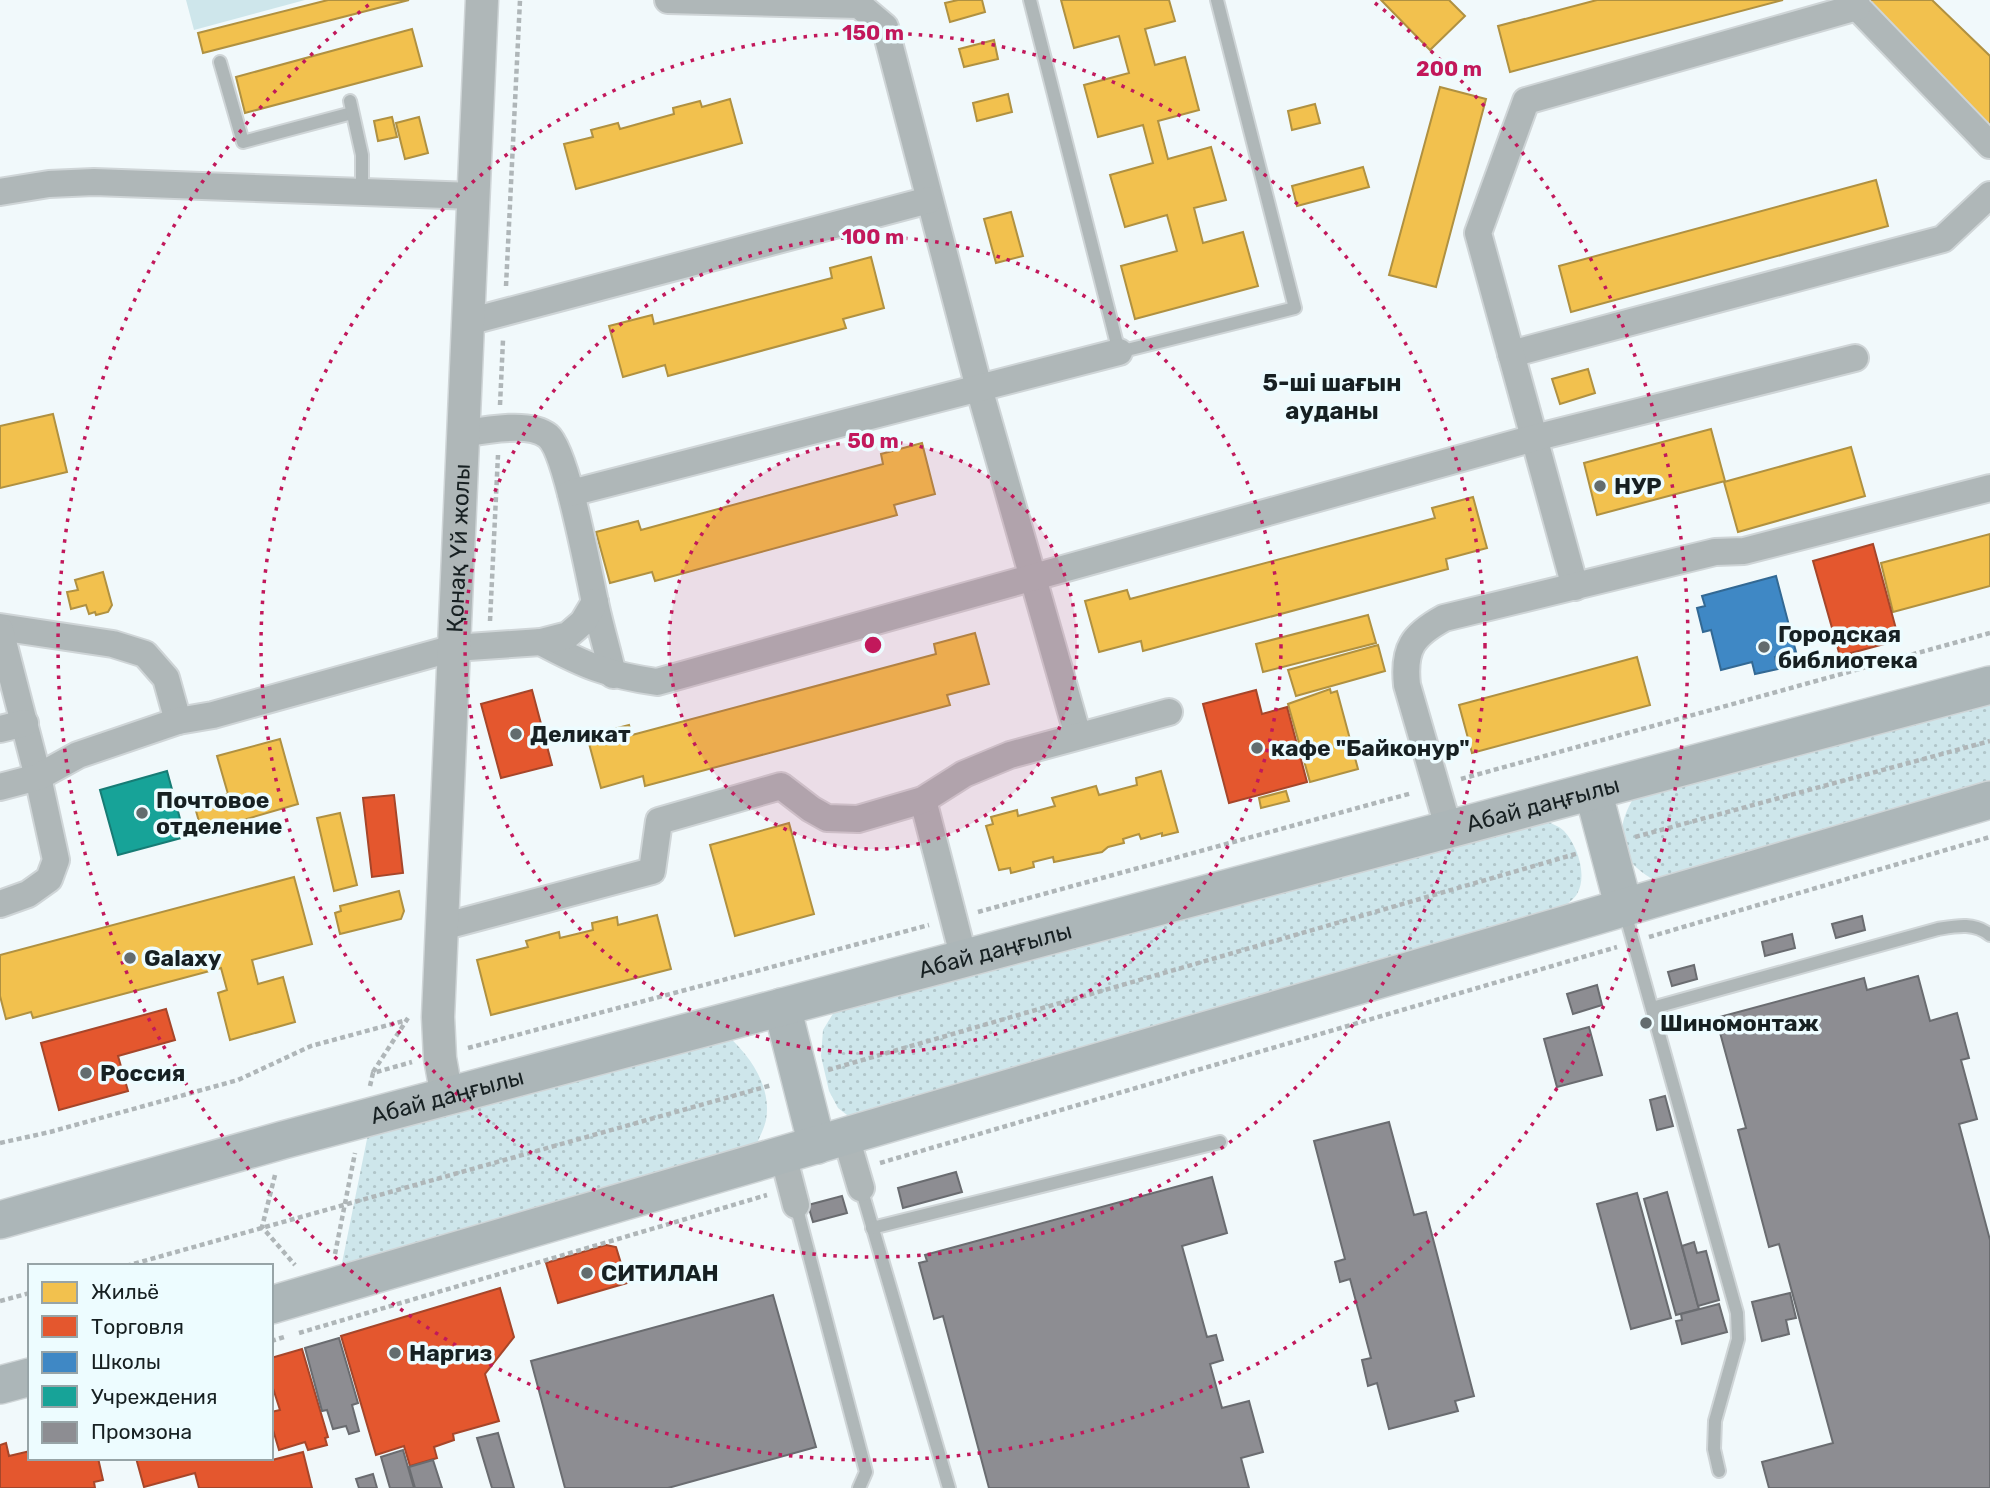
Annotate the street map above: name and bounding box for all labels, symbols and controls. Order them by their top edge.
text: 150 m [842,20,904,45]
text: 200 m [1416,56,1482,81]
text: 100 m [842,224,904,249]
district label: 5-ші шағын ауданы [1262,369,1402,425]
text: 50 m [847,428,899,453]
street label: Қонақ Үй жолы [441,463,476,633]
place label: НУР [1614,472,1662,500]
marker: НУР [1592,478,1608,494]
place label: Городская библиотека [1778,620,1918,674]
centre of rings [861,633,885,657]
marker: Городская библиотека [1756,639,1772,655]
place label: Деликат [530,720,631,748]
marker: Деликат [508,726,524,742]
place label: кафе "Байконур" [1271,734,1470,762]
marker: кафе "Байконур" [1249,740,1265,756]
street label: Абай даңғылы [1463,770,1623,838]
place label: Почтовое отделение [156,786,282,840]
marker: Почтовое отделение [134,805,150,821]
street label: Абай даңғылы [915,916,1075,984]
place label: Galaxy [144,944,222,972]
marker: Galaxy [122,950,138,966]
place label: Шиномонтаж [1660,1009,1819,1037]
marker: Шиномонтаж [1638,1015,1654,1031]
place label: Россия [100,1059,185,1087]
street label: Абай даңғылы [367,1062,527,1130]
marker: Россия [78,1065,94,1081]
place label: СИТИЛАН [601,1259,719,1287]
legend [28,1264,273,1460]
marker: СИТИЛАН [579,1265,595,1281]
text: Жильё [91,1279,159,1304]
text: Торговля [91,1314,184,1339]
place label: Наргиз [409,1339,492,1367]
marker: Наргиз [387,1345,403,1361]
text: Школы [91,1349,161,1374]
text: Учреждения [91,1384,217,1409]
text: Промзона [91,1419,192,1444]

